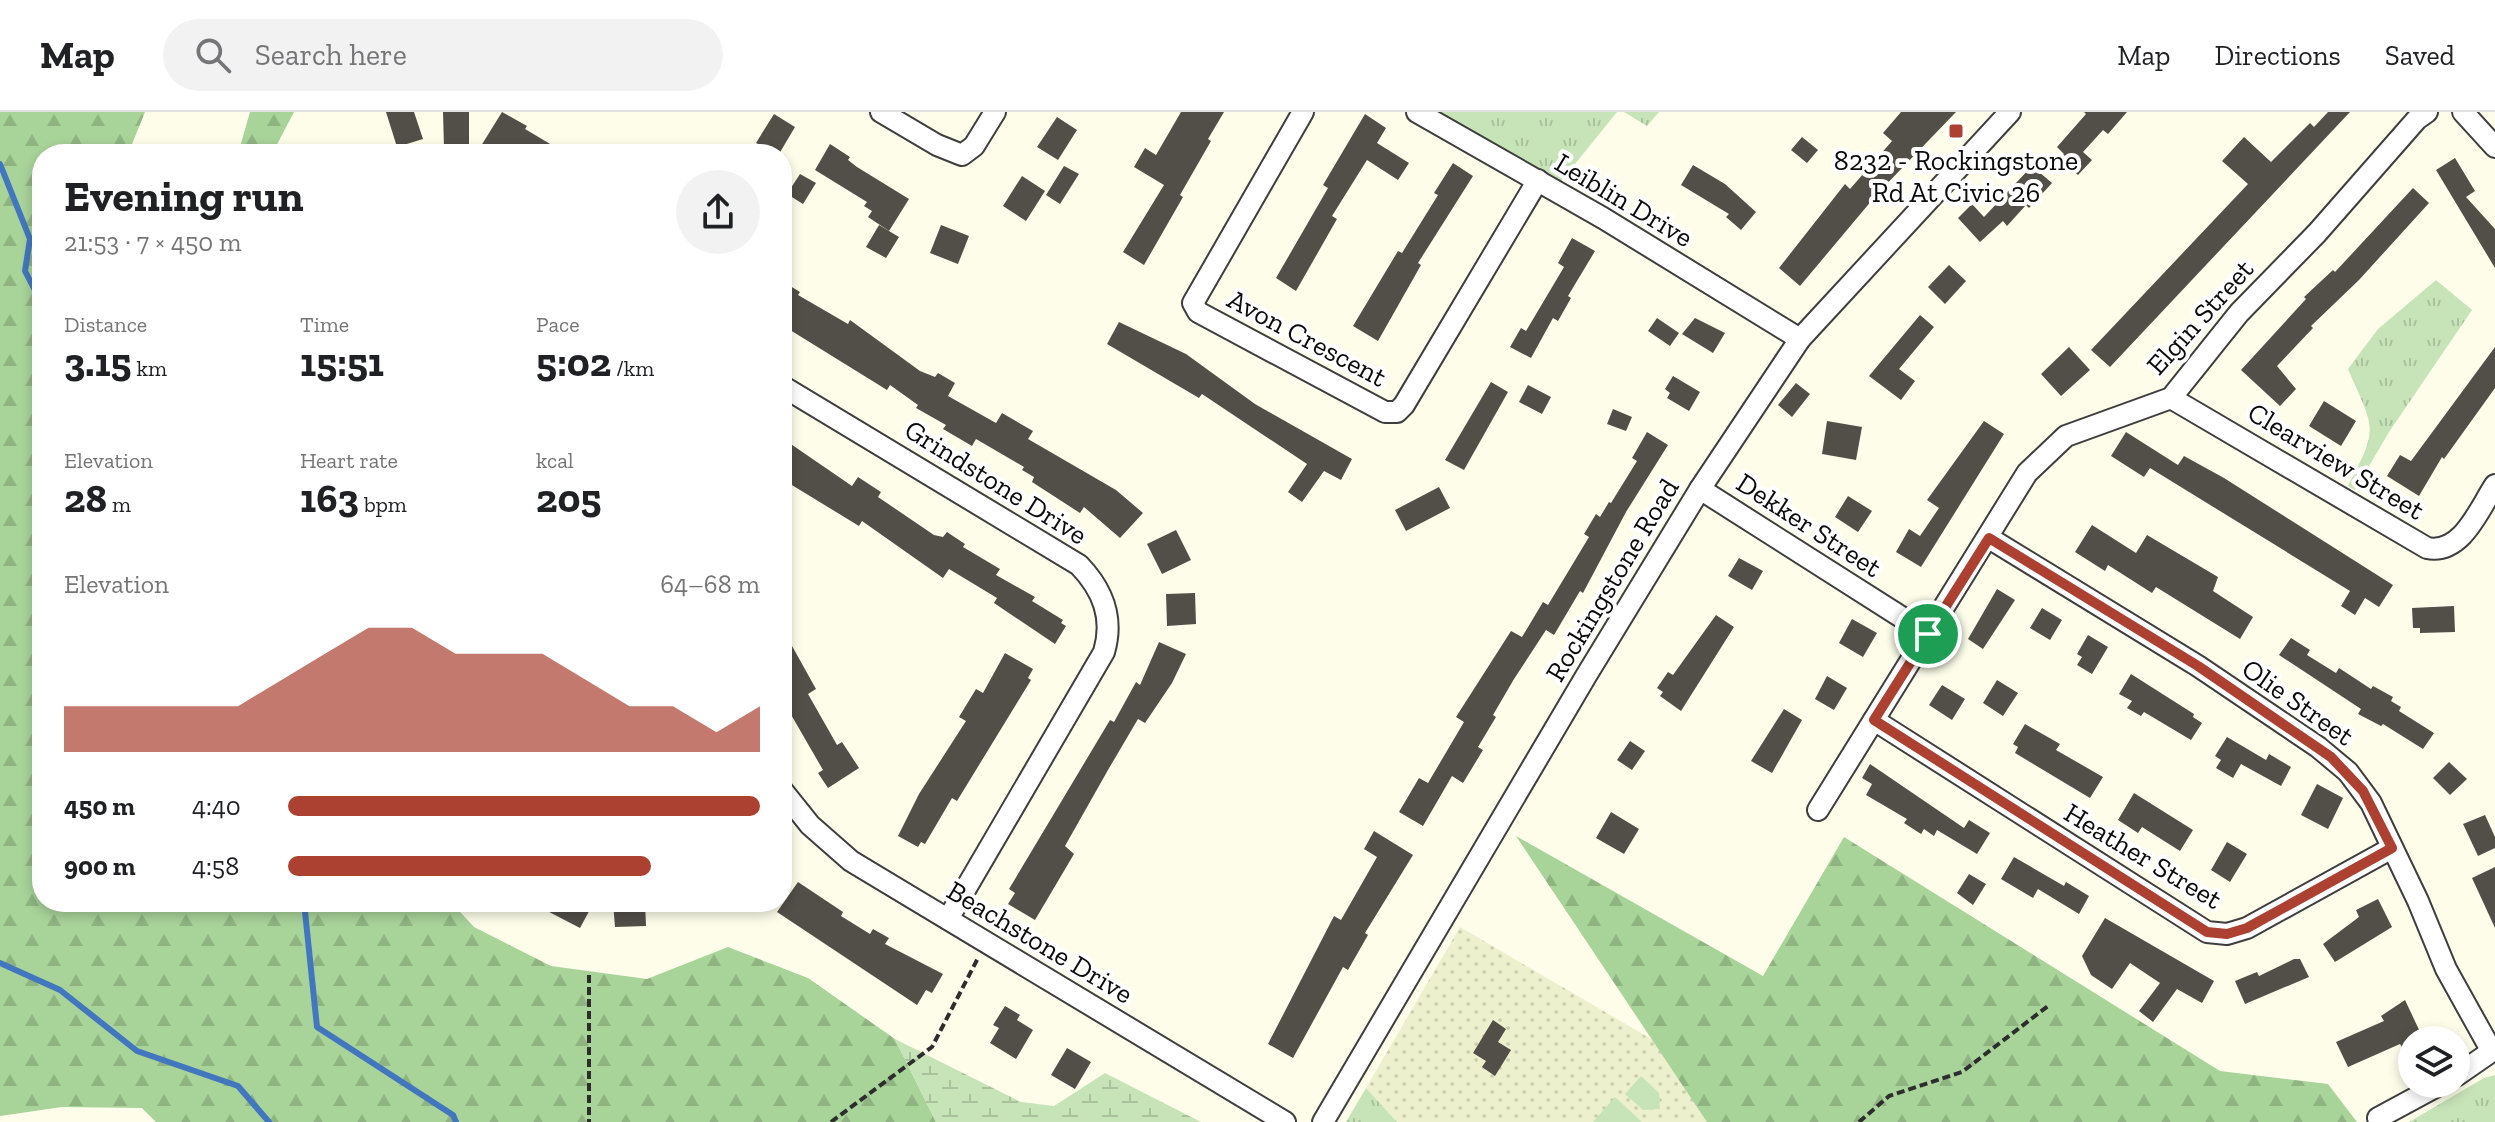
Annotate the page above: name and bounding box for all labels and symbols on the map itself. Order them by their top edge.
marker: 8232 - Rockingstone Rd At Civic 26 [1947,122,1965,140]
place label: 8232 - Rockingstone Rd At Civic 26 [1834,144,2078,209]
street label: Leiblin Drive [1549,146,1699,254]
street label: Elgin Street [2140,252,2261,381]
street label: Avon Crescent [1222,282,1393,394]
street label: Clearview Street [2242,395,2431,527]
street label: Grindstone Drive [899,413,1093,551]
street label: Dekker Street [1730,466,1888,584]
street label: Rockingstone Road [1538,473,1686,687]
pin [1894,600,1962,668]
street label: Olie Street [2236,652,2361,753]
street label: Heather Street [2058,796,2228,916]
street label: Beachstone Drive [941,874,1139,1010]

